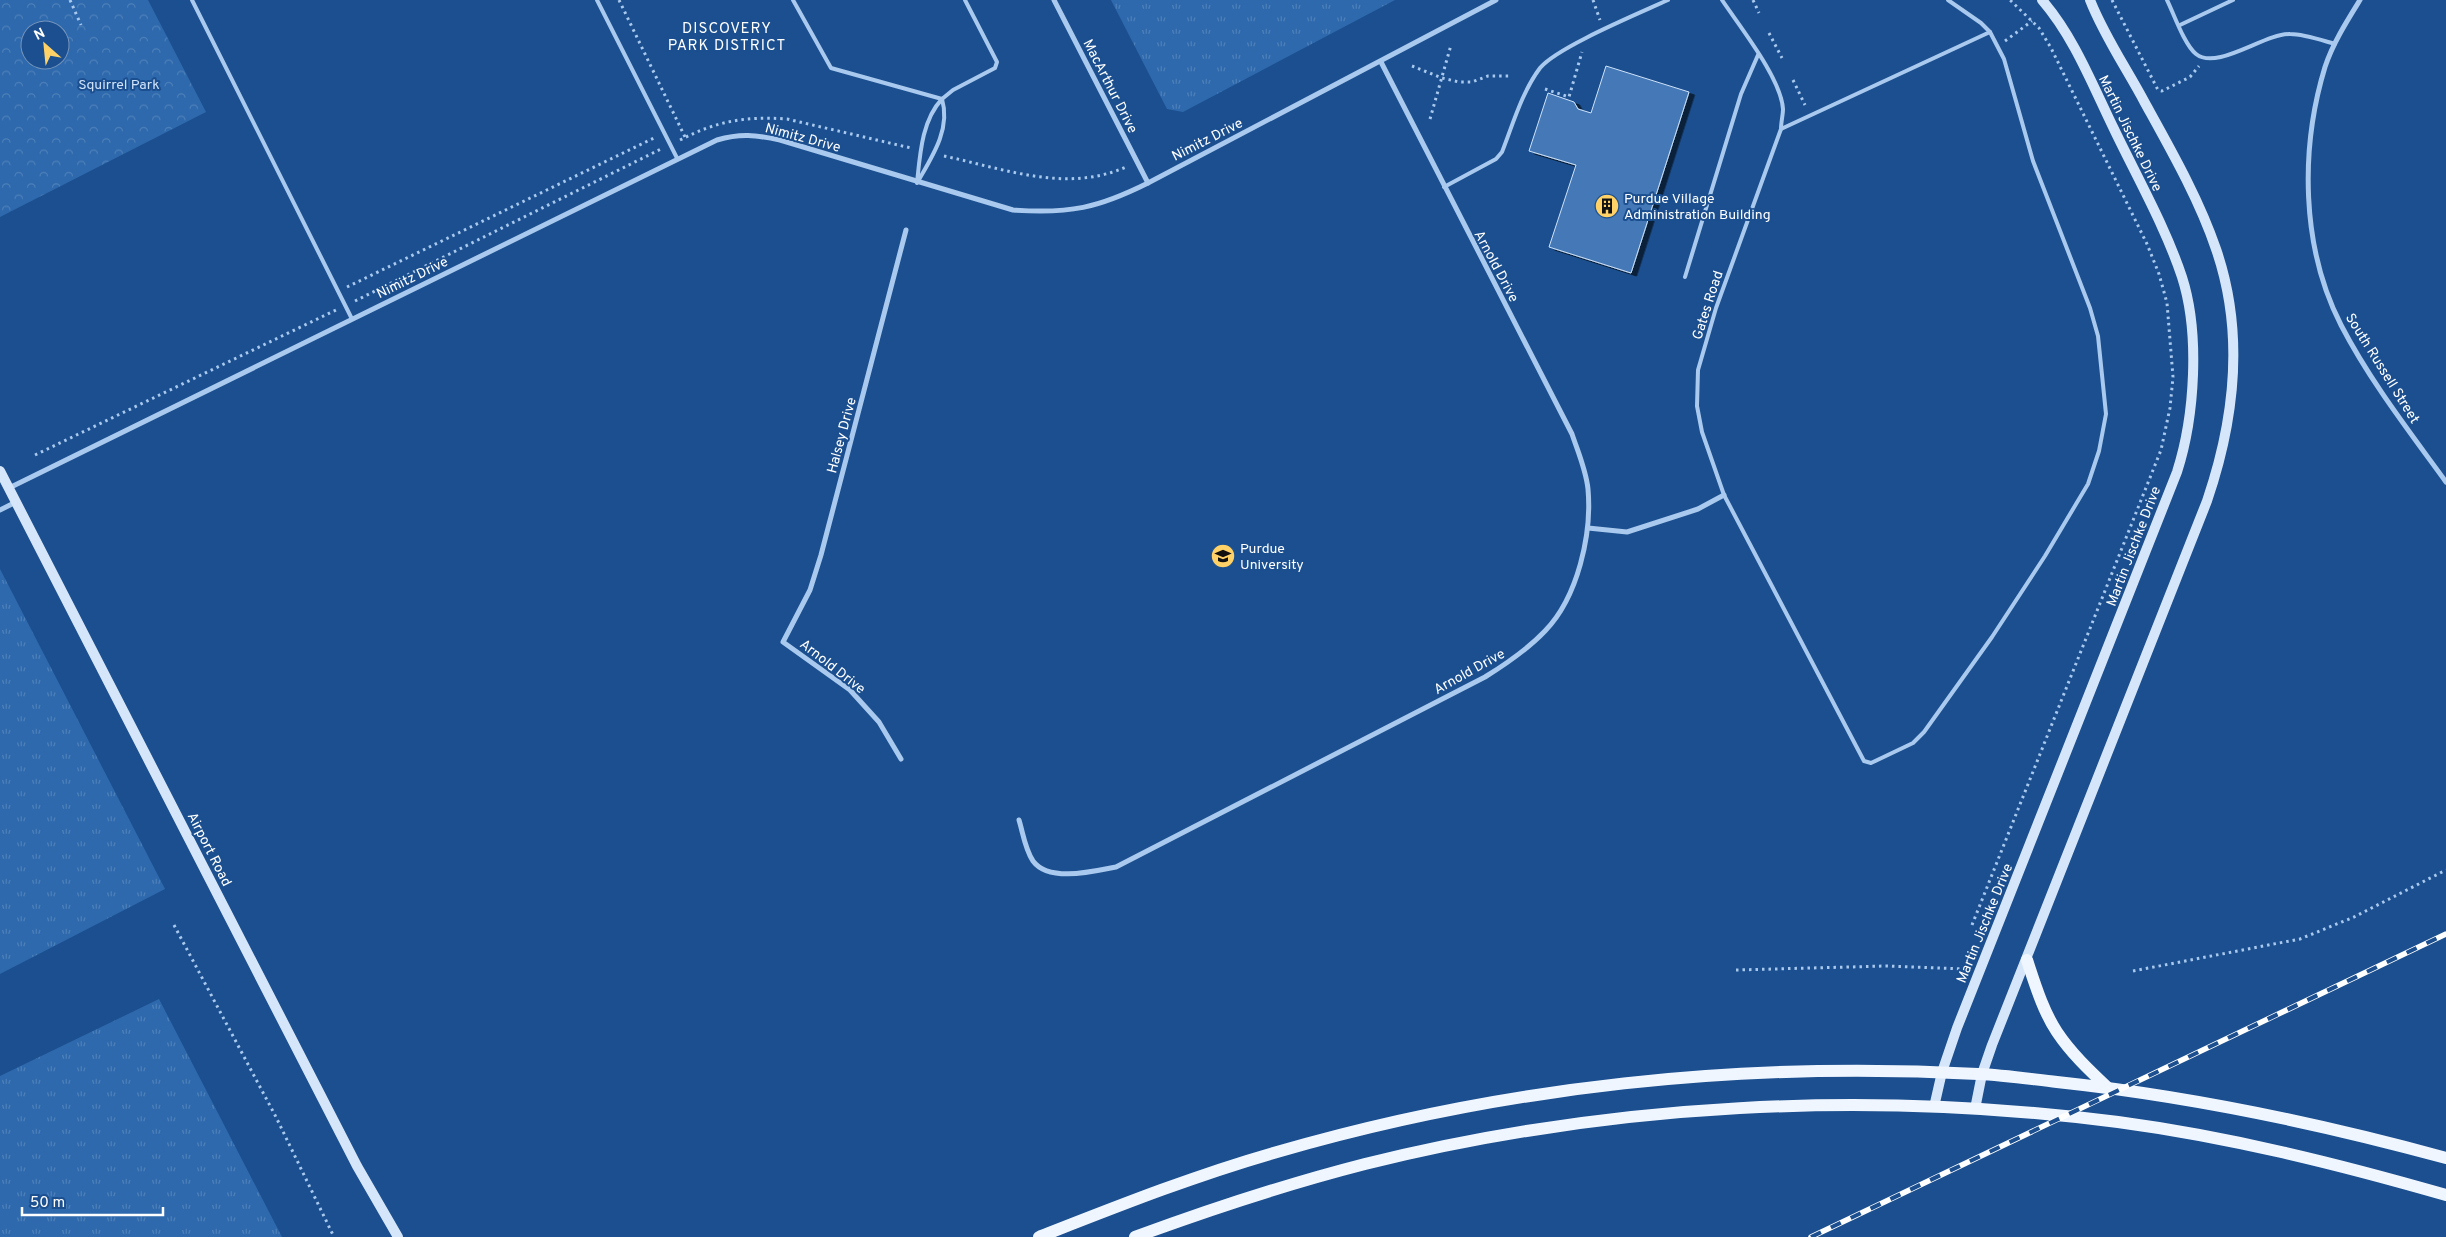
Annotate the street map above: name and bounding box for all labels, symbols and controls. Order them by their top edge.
north arrow [20,20,70,70]
district label: DISCOVERY PARK DISTRICT [668,20,786,56]
text: N [31,25,48,45]
street label: MacArthur Drive [1079,37,1141,137]
street label: Martin Jischke Drive [2094,73,2165,195]
park label: Squirrel Park [78,77,160,94]
street label: Nimitz Drive [1169,115,1246,166]
street label: Nimitz Drive [763,120,842,157]
place label: Purdue Village Administration Building [1624,191,1771,224]
building icon: Purdue Village Administration Building [1594,193,1620,219]
street label: Arnold Drive [1470,228,1522,305]
street label: Nimitz Drive [374,254,451,303]
street label: Gates Road [1689,269,1728,342]
street label: South Russell Street [2341,311,2423,427]
street label: Halsey Drive [824,396,861,475]
street label: Martin Jischke Drive [2104,484,2165,609]
place label: Purdue University [1240,541,1304,574]
school or university icon: Purdue University [1210,543,1236,569]
street label: Arnold Drive [796,636,868,698]
street label: Arnold Drive [1431,646,1508,699]
street label: Airport Road [183,810,235,890]
street label: Martin Jischke Drive [1954,861,2017,986]
scale bar [22,1184,164,1216]
text: 50 m [30,1194,65,1213]

